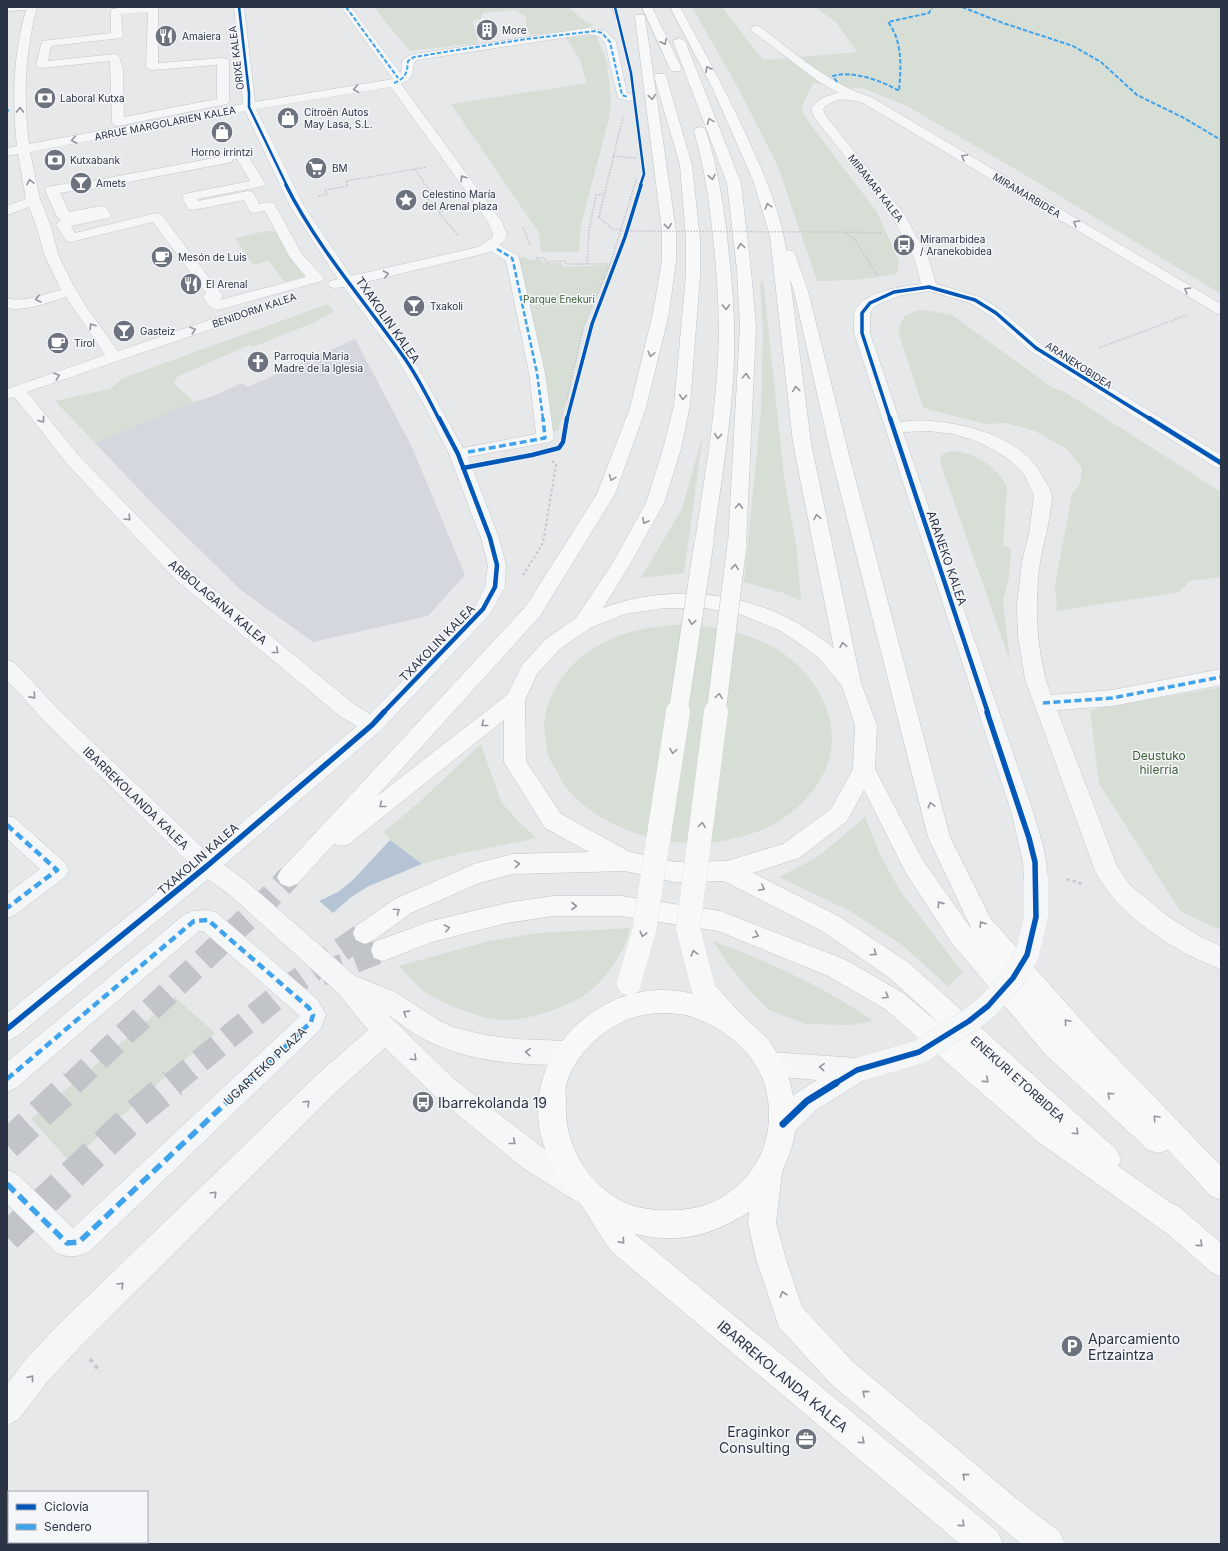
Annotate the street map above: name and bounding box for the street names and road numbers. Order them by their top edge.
street label: ORIXE KALEA [226,25,246,91]
street label: ARRUE MARGOLARIEN KALEA [93,103,237,143]
street label: MIRAMAR KALEA [846,152,906,224]
street label: MIRAMARBIDEA [991,170,1063,220]
street label: TXAKOLIN KALEA [353,274,423,366]
street label: BENIDORM KALEA [210,290,298,330]
street label: ARANEKOBIDEA [1043,339,1115,391]
street label: ARANEKO KALEA [924,509,970,607]
street label: ARBOLAGANA KALEA [166,556,270,648]
street label: TXAKOLIN KALEA [396,601,478,685]
street label: IBARREKOLANDA KALEA [80,743,192,853]
street label: TXAKOLIN KALEA [155,820,241,898]
street label: UGARTEKO PLAZA [221,1024,309,1108]
street label: ENEKURI ETORBIDEA [968,1033,1068,1125]
street label: IBARREKOLANDA KALEA [714,1316,852,1436]

